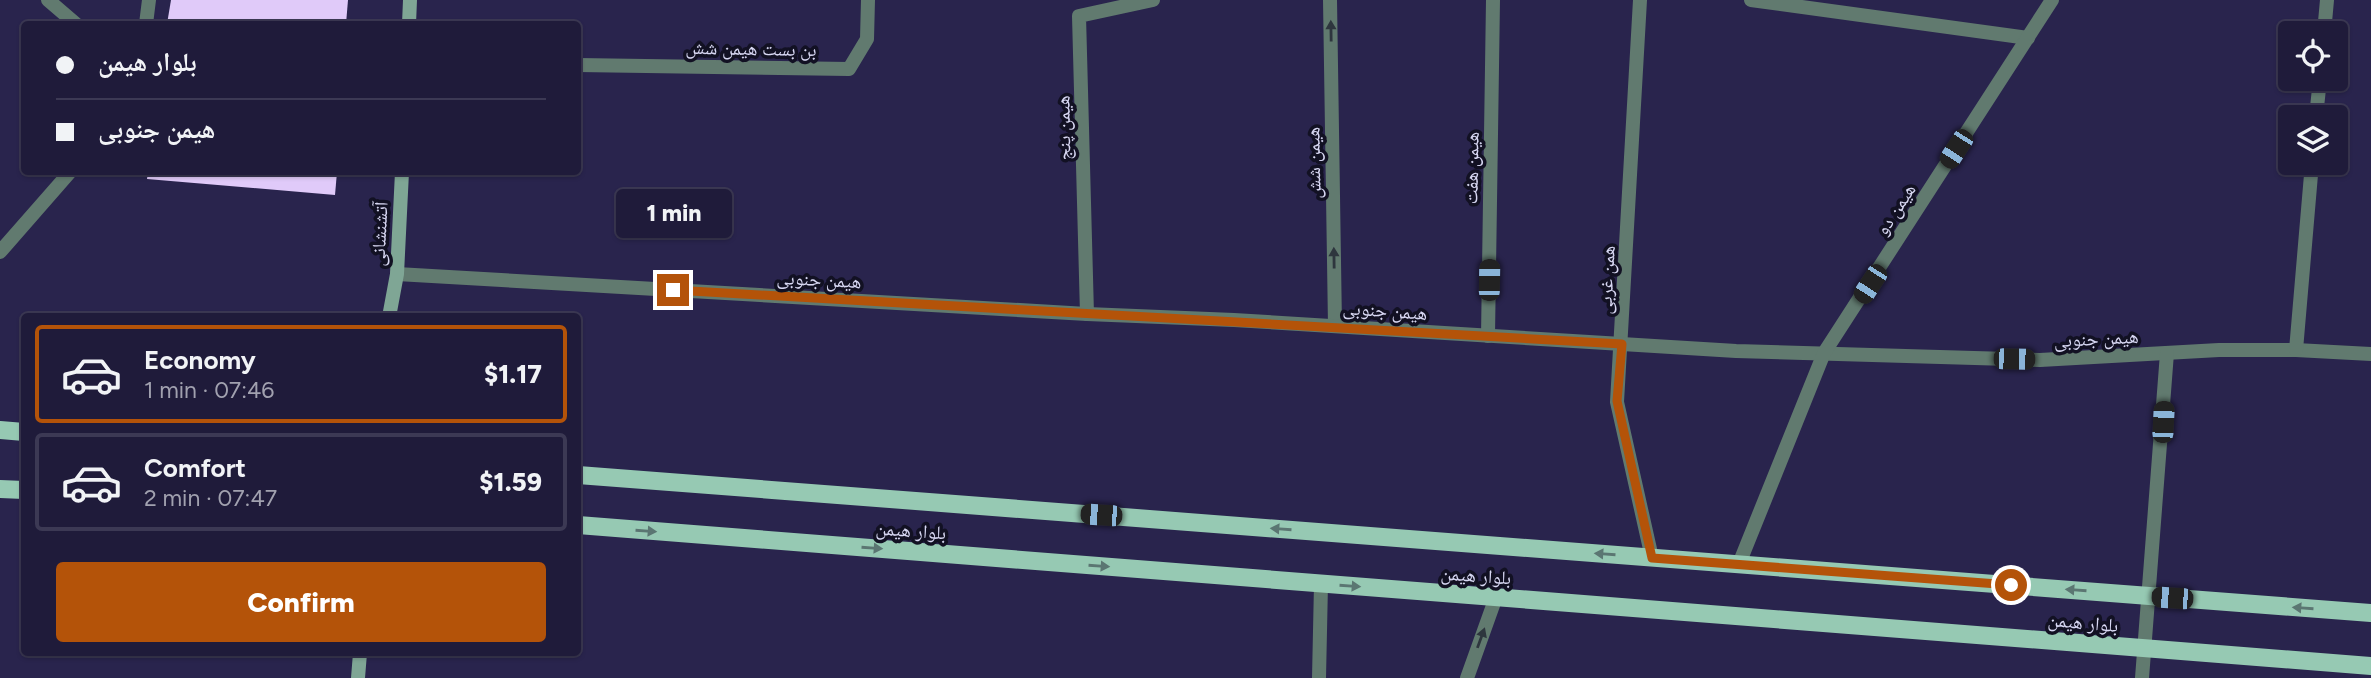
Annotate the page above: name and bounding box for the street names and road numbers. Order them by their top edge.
street label: بن بست هیمن شش [685,36,817,61]
street label: هیمن پنج [1051,95,1077,161]
street label: هیمن شش [1301,127,1326,199]
street label: هیمن هفت [1459,131,1484,205]
street label: هیمن دو [1870,179,1921,239]
street label: آتشنشانی [366,200,393,267]
street label: همن غربی [1593,245,1620,315]
street label: هیمن جنوبی [776,266,862,293]
street label: هیمن جنوبی [1342,296,1428,325]
street label: هیمن جنوبی [2053,325,2139,352]
street label: بلوار هیمن [875,517,947,544]
street label: بلوار هیمن [1440,562,1512,589]
street label: بلوار هیمن [2047,608,2119,637]

